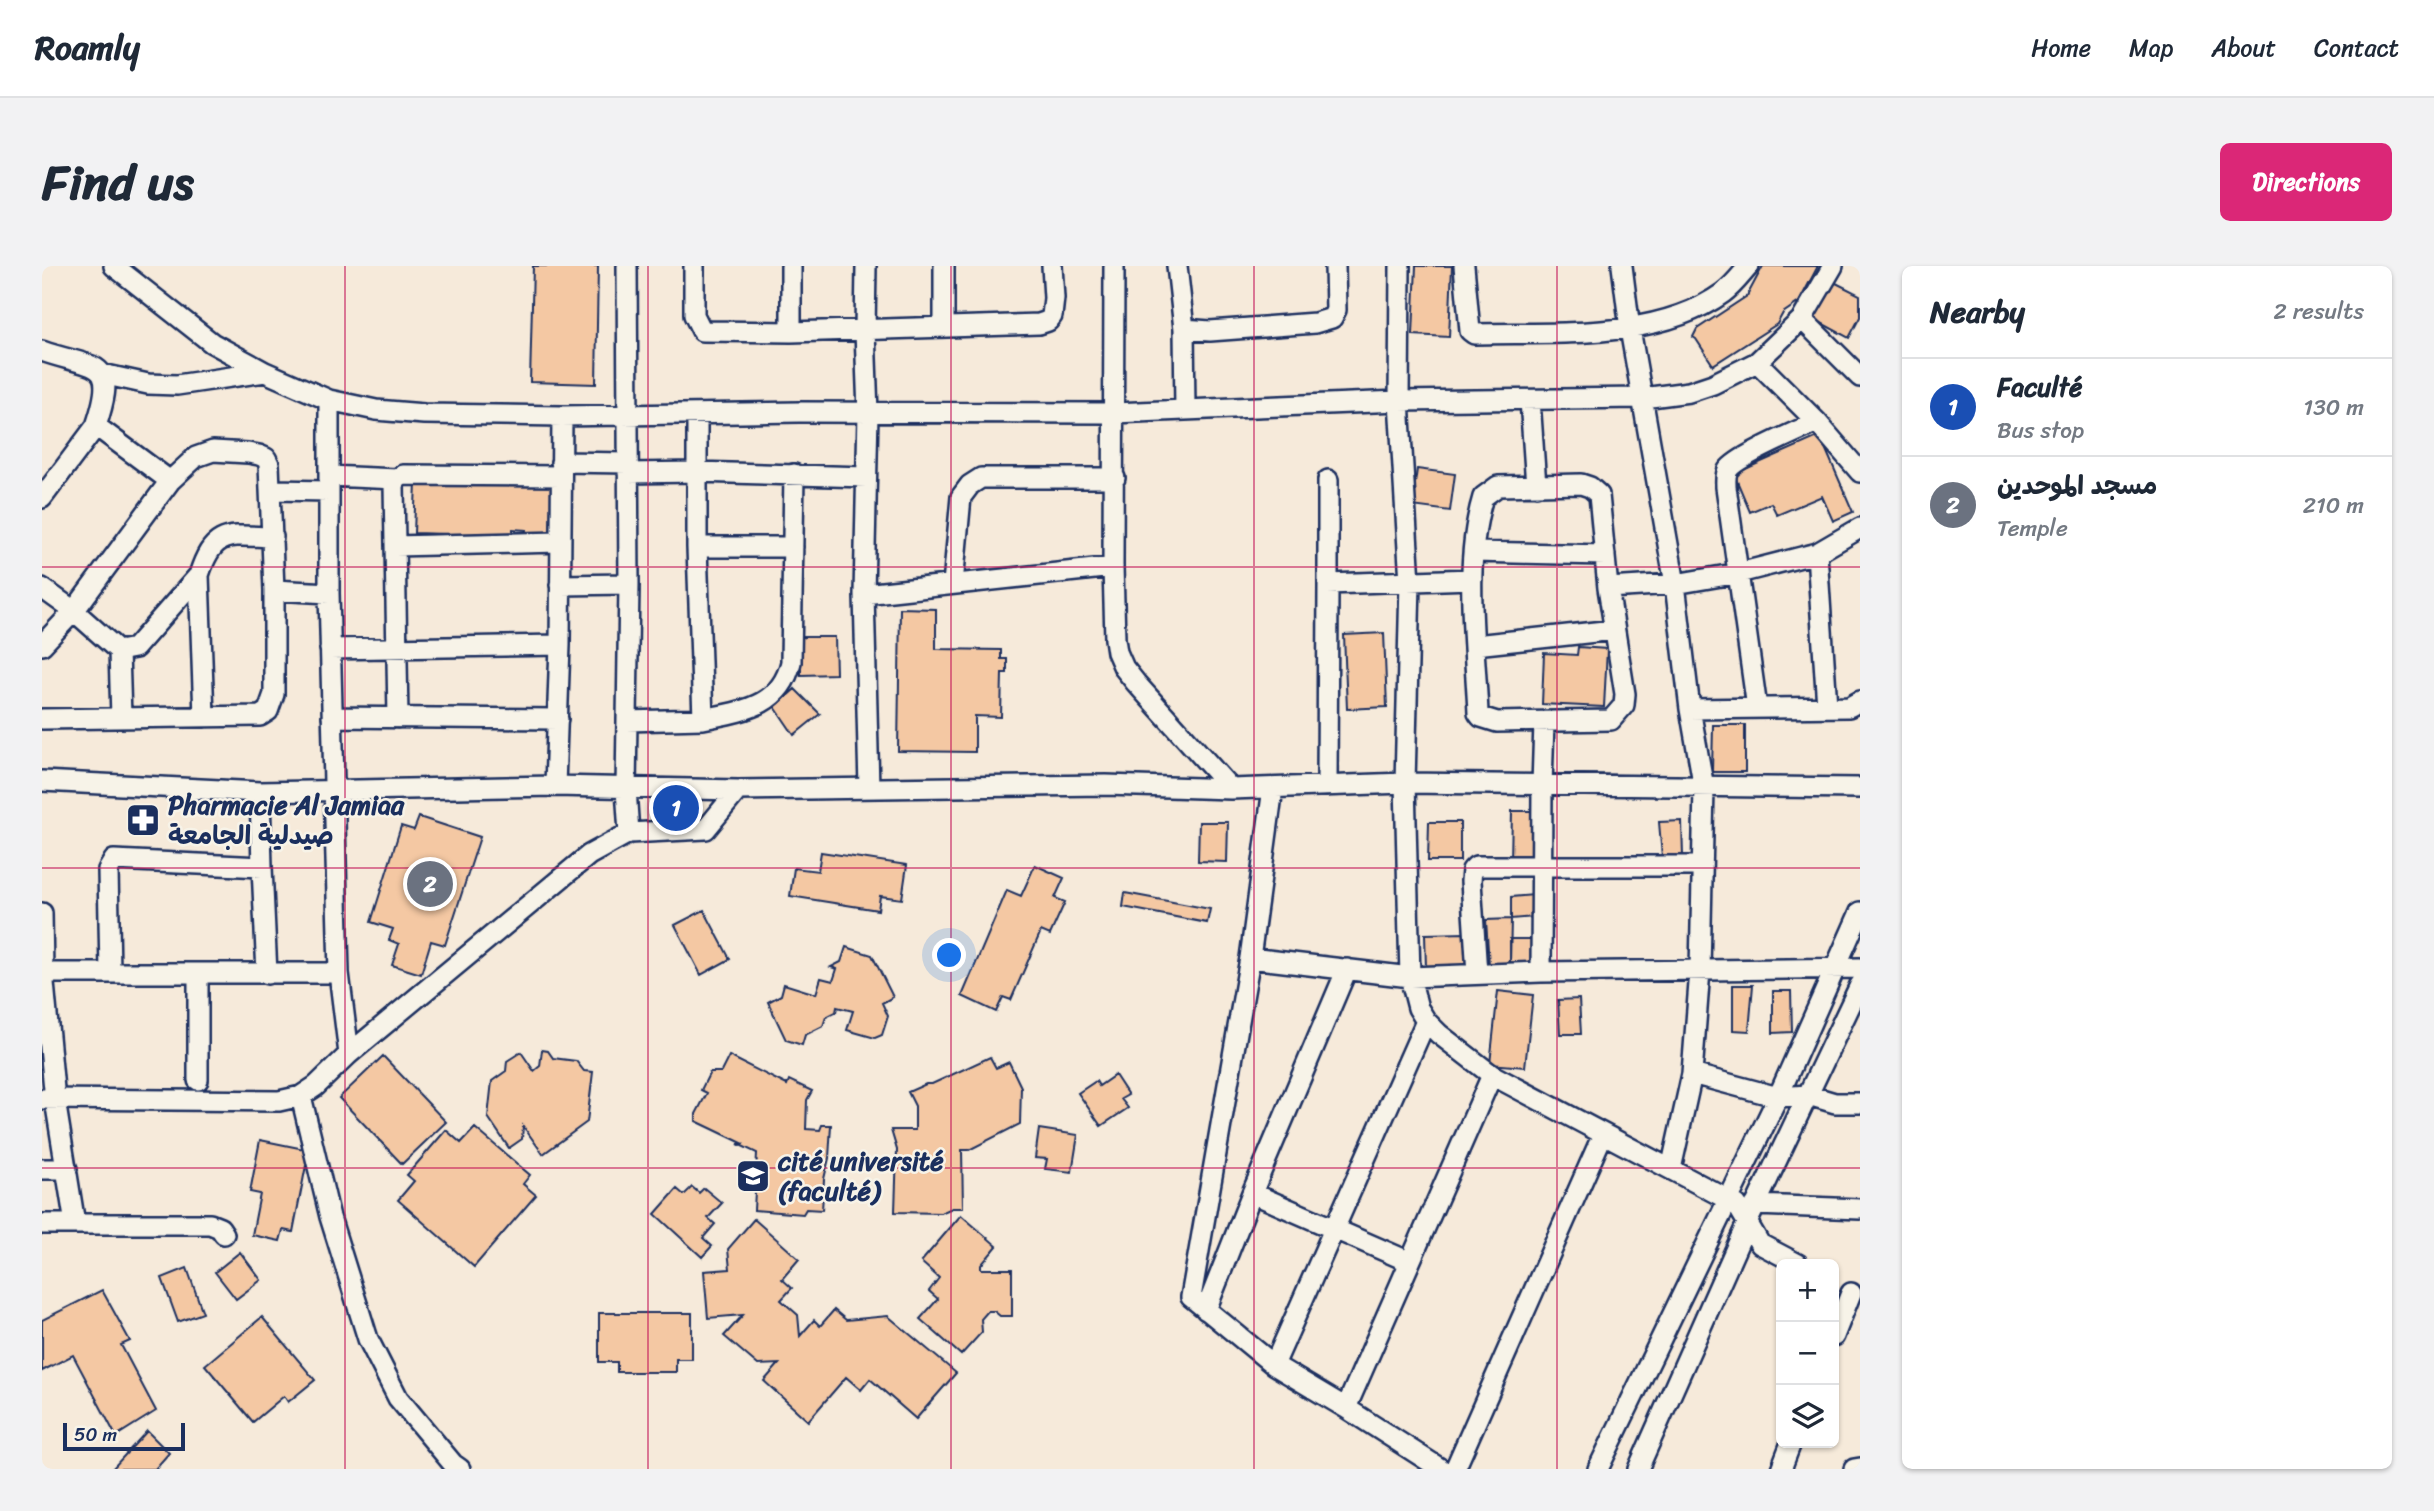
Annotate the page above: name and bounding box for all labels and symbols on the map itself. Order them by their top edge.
place label: Pharmacie Al Jamiaa صيدلية الجامعة [168,782,405,858]
pin: 1 [653,782,699,834]
pharmacy icon: Pharmacie Al Jamiaa صيدلية الجامعة [124,801,162,839]
pin: 2 [407,858,453,910]
your location [932,938,966,972]
place label: cité université (faculté) [777,1138,944,1214]
school or university icon: cité université (faculté) [734,1157,772,1195]
scale bar [63,1420,186,1452]

